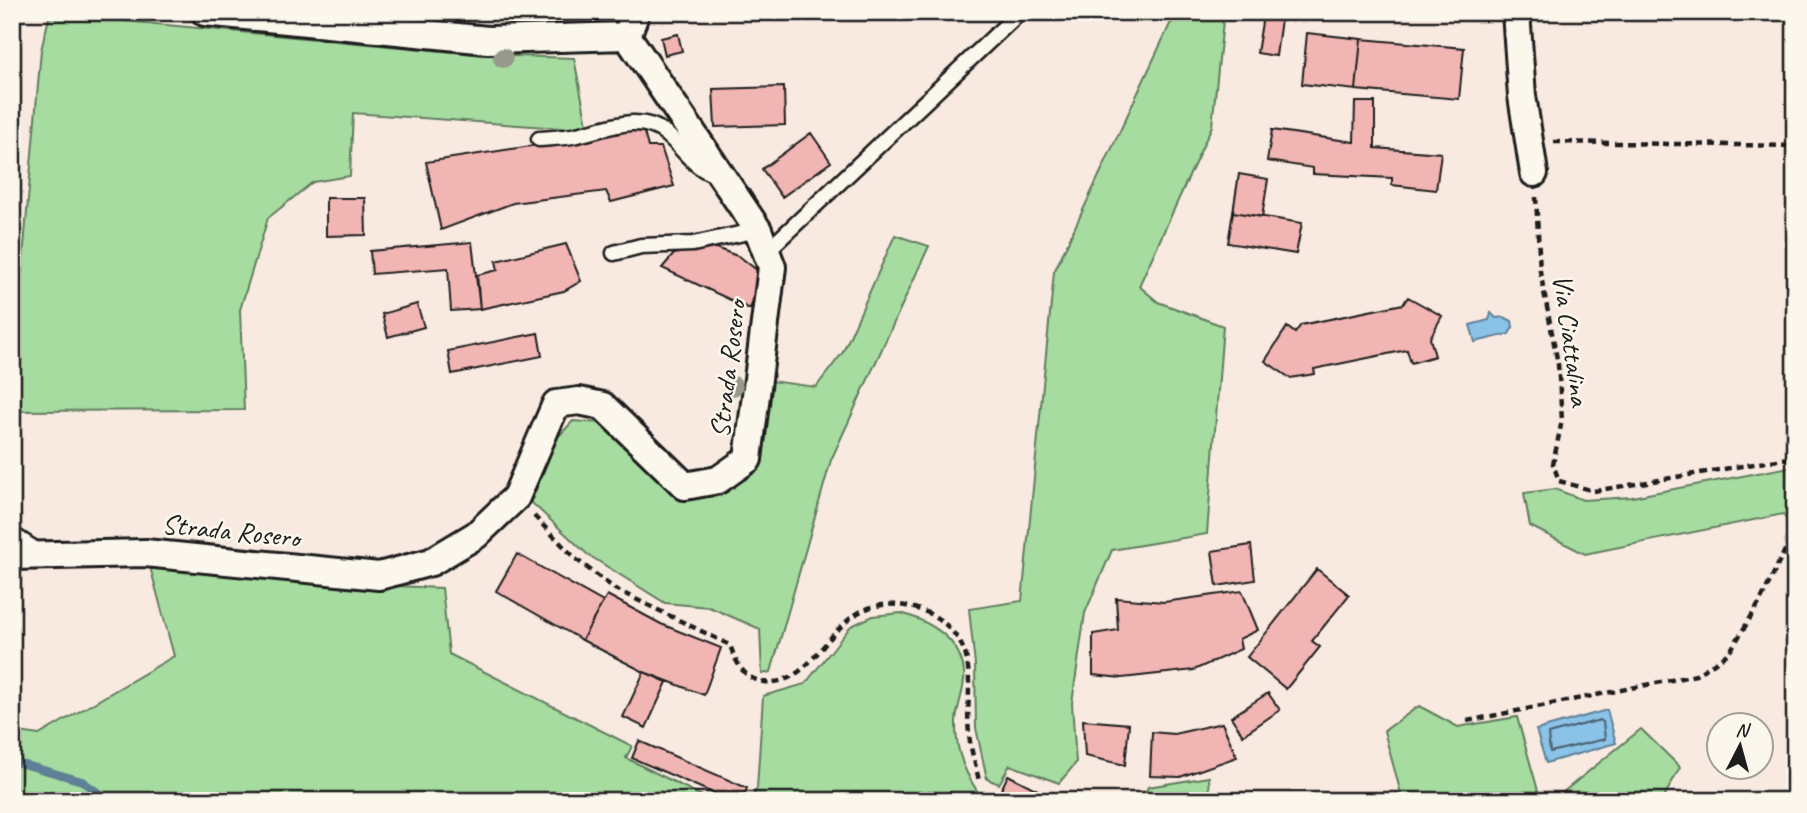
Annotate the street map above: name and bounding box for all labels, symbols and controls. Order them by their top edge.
street label: Via Ciattalina [1545,272,1598,410]
street label: Strada Rosero [702,295,754,440]
street label: Strada Rosero [160,506,305,555]
north arrow [1706,712,1776,782]
text: N [1735,718,1752,743]

